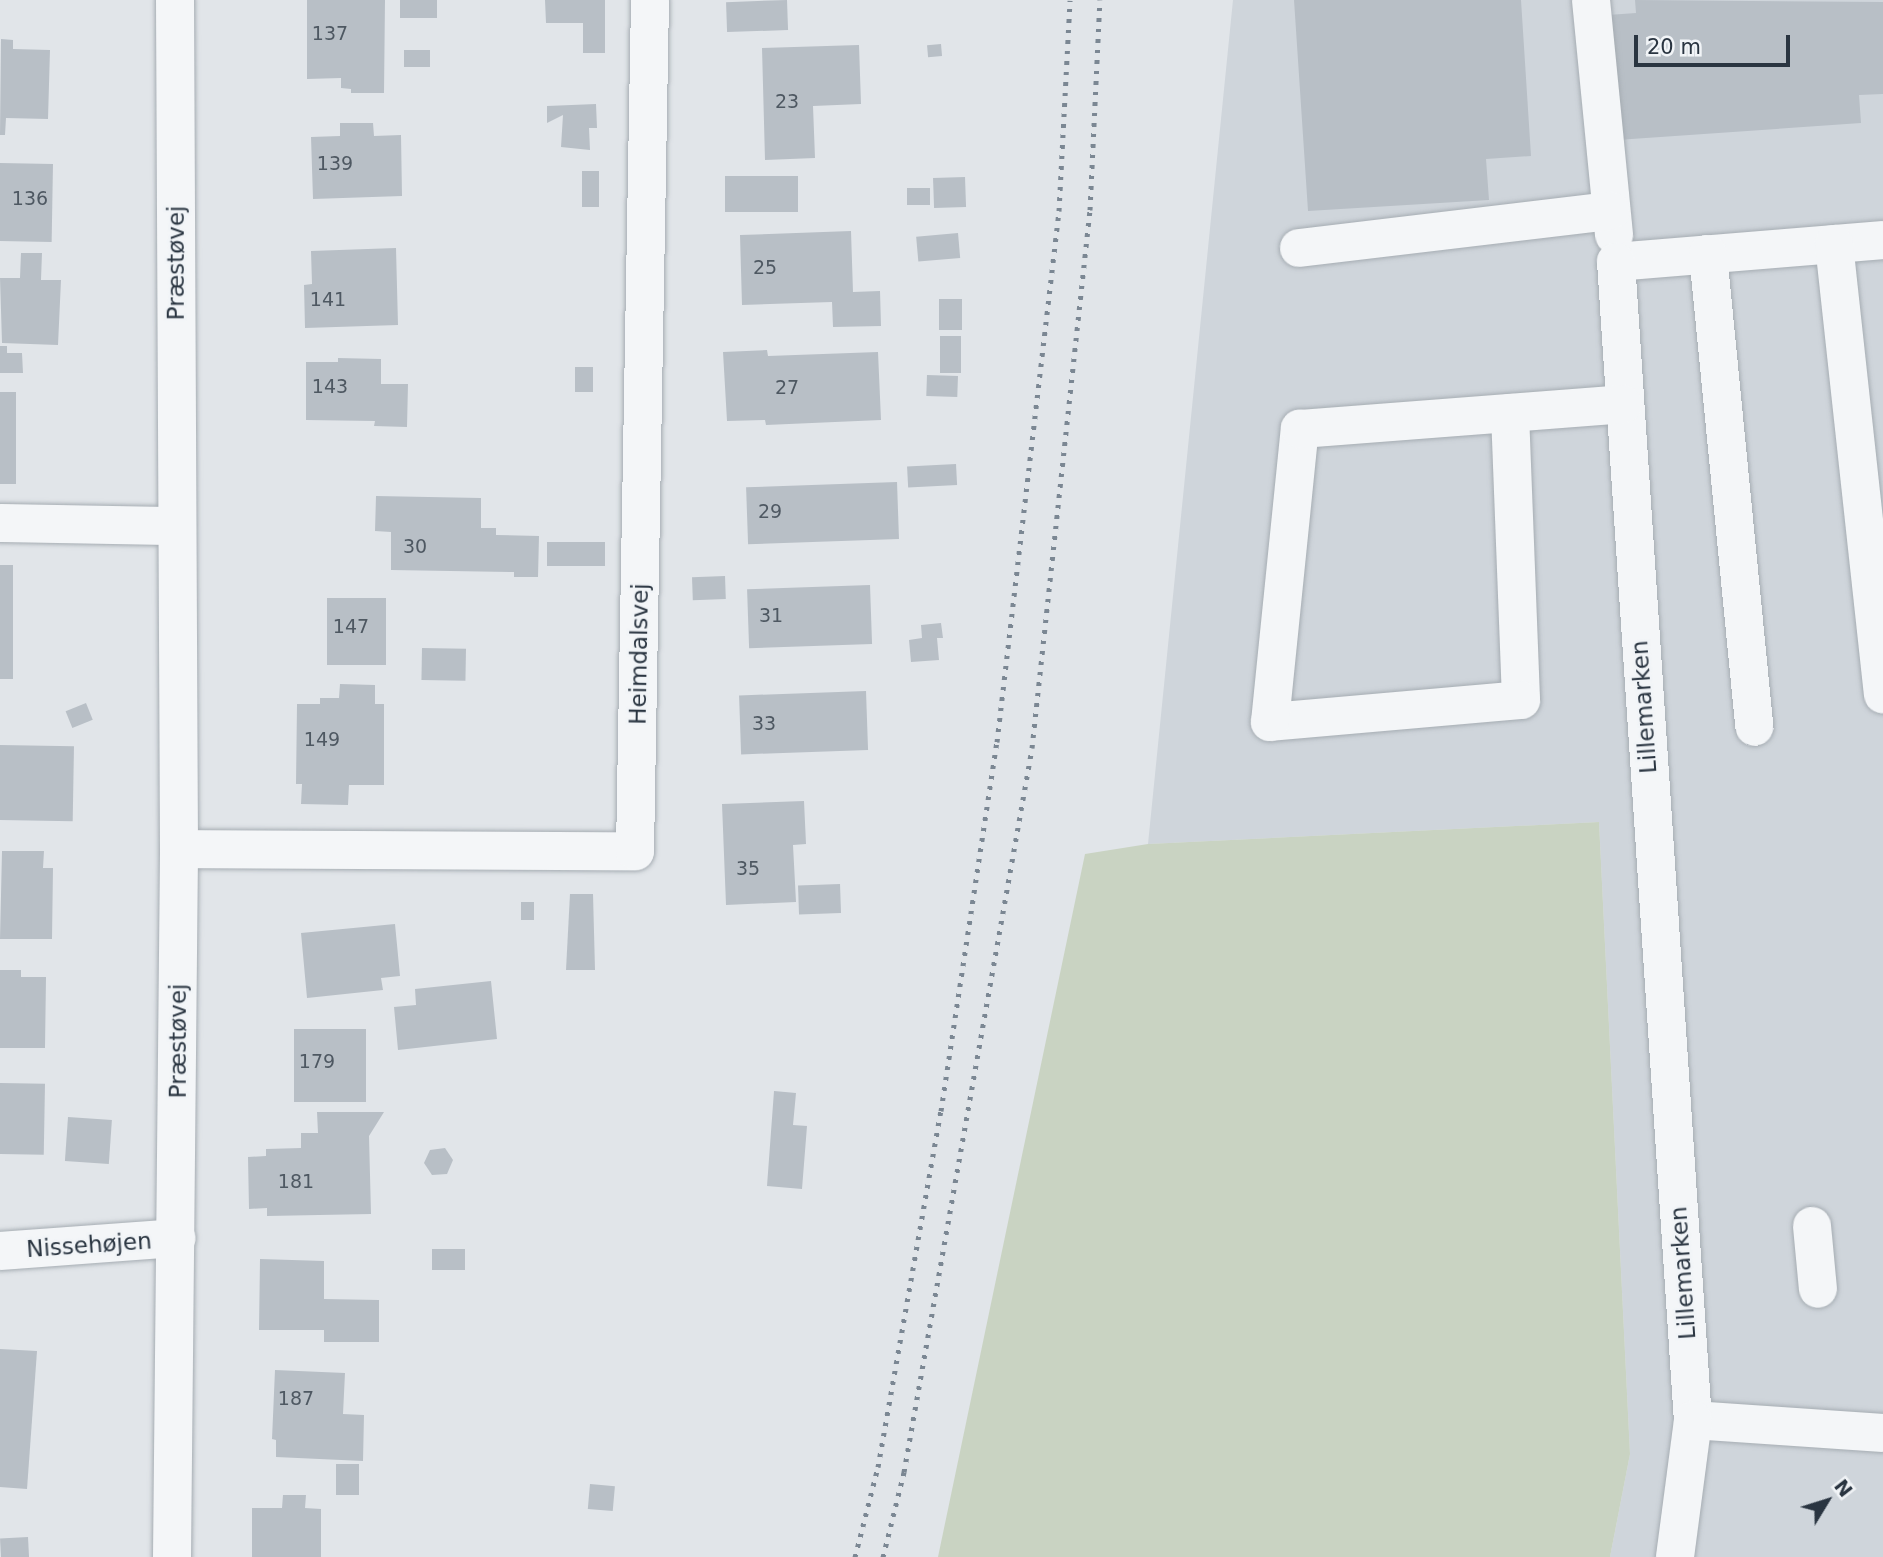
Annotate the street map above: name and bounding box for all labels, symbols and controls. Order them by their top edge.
scale bar [1638,21,1794,65]
house number: 137 [312,23,348,45]
text: 20 m [1647,35,1701,59]
house number: 23 [775,91,799,113]
house number: 139 [317,153,353,175]
house number: 136 [12,188,48,210]
street label: Præstøvej [162,206,190,320]
house number: 25 [753,257,777,279]
house number: 141 [310,289,346,311]
house number: 143 [312,376,348,398]
house number: 27 [775,377,799,399]
house number: 29 [758,501,782,523]
house number: 30 [403,536,427,558]
street label: Heimdalsvej [624,583,654,725]
house number: 31 [759,605,783,627]
house number: 147 [333,616,369,638]
street label: Lillemarken [1626,640,1662,774]
house number: 33 [752,713,776,735]
house number: 149 [304,729,340,751]
house number: 35 [736,858,760,880]
street label: Præstøvej [164,984,192,1098]
house number: 179 [299,1051,335,1073]
house number: 181 [278,1171,314,1193]
street label: Lillemarken [1665,1206,1701,1340]
street label: Nissehøjen [25,1227,153,1263]
house number: 187 [278,1388,314,1410]
north arrow [1792,1466,1862,1536]
text: N [1830,1475,1857,1501]

